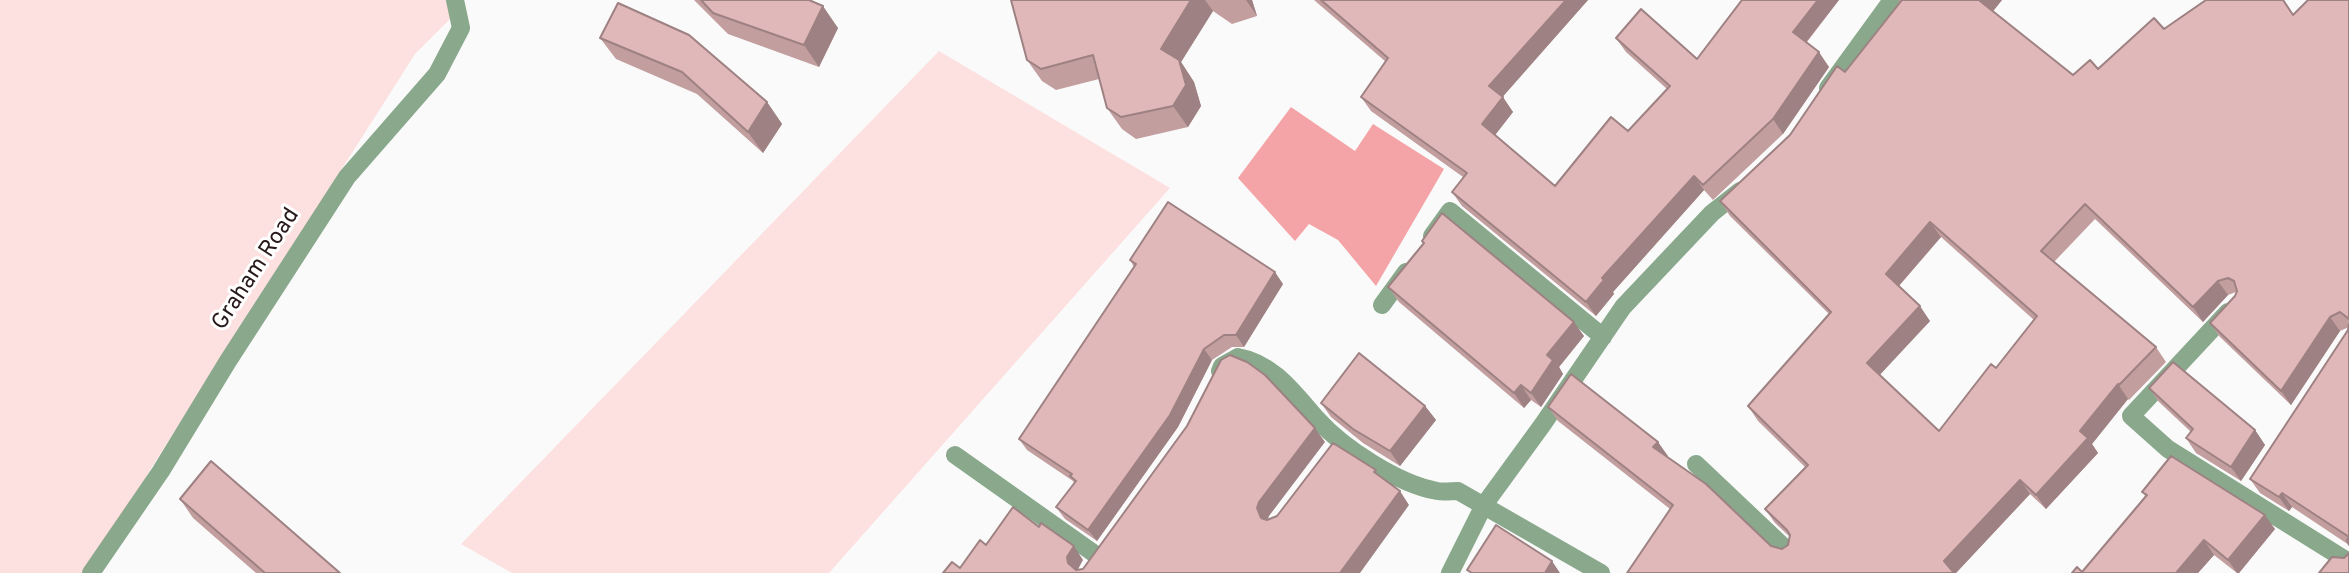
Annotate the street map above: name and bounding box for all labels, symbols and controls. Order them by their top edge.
street label: Graham Road [207,204,307,336]

